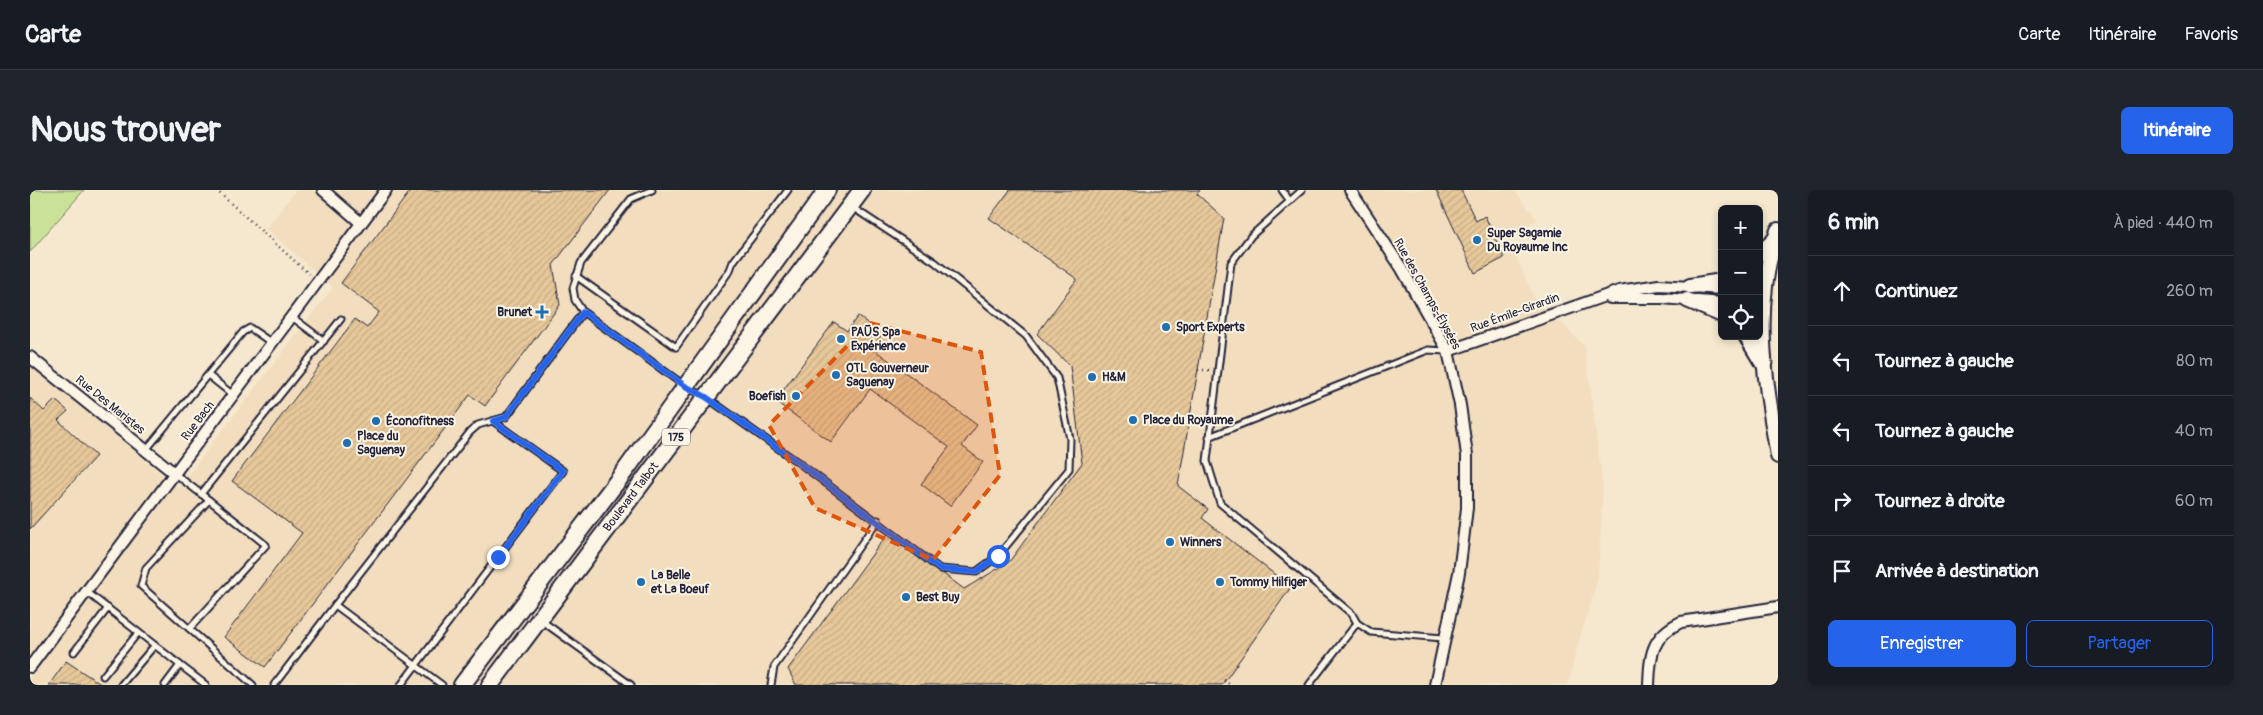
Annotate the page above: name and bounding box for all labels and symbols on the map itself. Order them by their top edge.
place label: Super Sagamie Du Royaume Inc [1487,226,1568,255]
marker: Super Sagamie Du Royaume Inc [1471,234,1483,246]
street label: Rue des Champs-Élysées [1390,235,1465,353]
street label: Rue Émile-Girardin [1468,289,1562,336]
place label: Brunet [497,305,533,320]
marker: Brunet [536,306,548,318]
place label: Sport Experts [1176,320,1245,335]
marker: Sport Experts [1160,321,1172,333]
place label: PAŪS Spa Expérience [851,324,907,354]
marker: PAŪS Spa Expérience [835,333,847,345]
place label: OTL Gouverneur Saguenay [846,361,929,390]
marker: OTL Gouverneur Saguenay [830,369,842,381]
place label: H&M [1102,370,1126,385]
marker: H&M [1086,371,1098,383]
street label: Rue Des Maristes [72,372,148,438]
place label: Boefish [749,389,786,404]
marker: Boefish [790,390,802,402]
street label: Rue Bach [178,398,218,444]
place label: Éconofitness [386,413,455,429]
place label: Place du Royaume [1143,413,1234,428]
marker: Place du Royaume [1127,414,1139,426]
marker: Éconofitness [370,415,382,427]
road number: 175 [662,428,690,446]
place label: Place du Saguenay [357,429,406,458]
marker: Place du Saguenay [341,437,353,449]
street label: Boulevard Talbot [600,459,662,535]
place label: Winners [1180,535,1222,550]
marker: Winners [1164,536,1176,548]
route start [987,545,1010,568]
route end [487,546,510,569]
place label: La Belle et La Boeuf [650,568,709,597]
place label: Tommy Hilfiger [1229,575,1308,590]
marker: La Belle et La Boeuf [635,576,647,588]
marker: Tommy Hilfiger [1214,576,1226,588]
place label: Best Buy [916,590,960,605]
marker: Best Buy [900,591,912,603]

